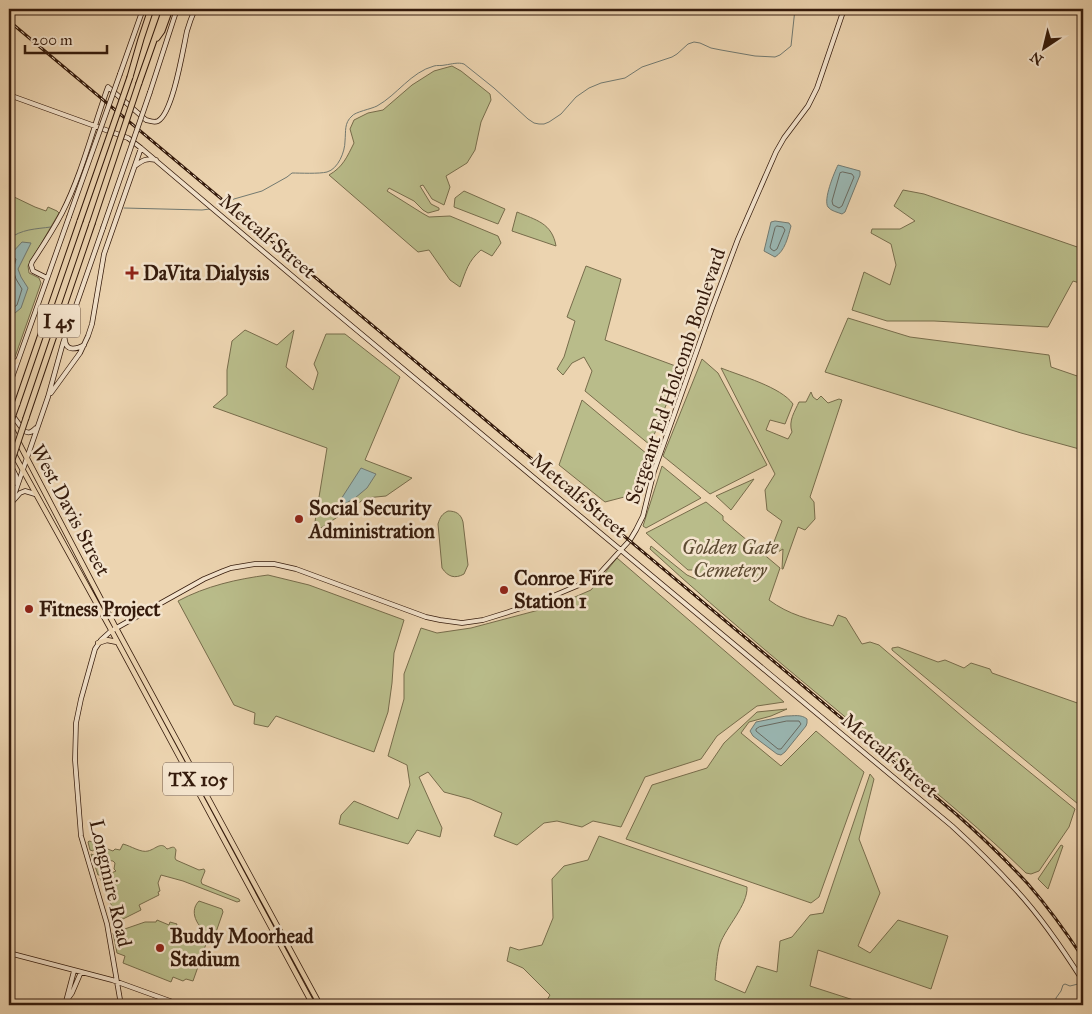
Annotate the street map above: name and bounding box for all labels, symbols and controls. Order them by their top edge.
scale bar [25,22,108,54]
north arrow [1020,22,1070,72]
text: 200 m [32,31,73,49]
text: N [1027,48,1047,69]
street label: Metcalf Street [215,189,321,283]
street label: Sergeant Ed Holcomb Boulevard [620,245,731,508]
place label: DaVita Dialysis [143,261,270,286]
marker: DaVita Dialysis [125,266,139,280]
road number: I 45 [38,304,80,338]
street label: West Davis Street [26,440,116,580]
street label: Metcalf Street [526,448,632,542]
place label: Social Security Administration [307,496,435,543]
marker: Social Security Administration [293,513,305,525]
park label: Golden Gate Cemetery [682,535,779,582]
place label: Conroe Fire Station 1 [514,566,614,613]
marker: Conroe Fire Station 1 [498,584,510,596]
place label: Fitness Project [39,597,161,622]
marker: Fitness Project [23,603,35,615]
street label: Metcalf Street [837,708,943,802]
road number: TX 105 [163,762,233,796]
street label: Longmire Road [84,817,137,949]
place label: Buddy Moorhead Stadium [170,924,314,971]
marker: Buddy Moorhead Stadium [154,942,166,954]

